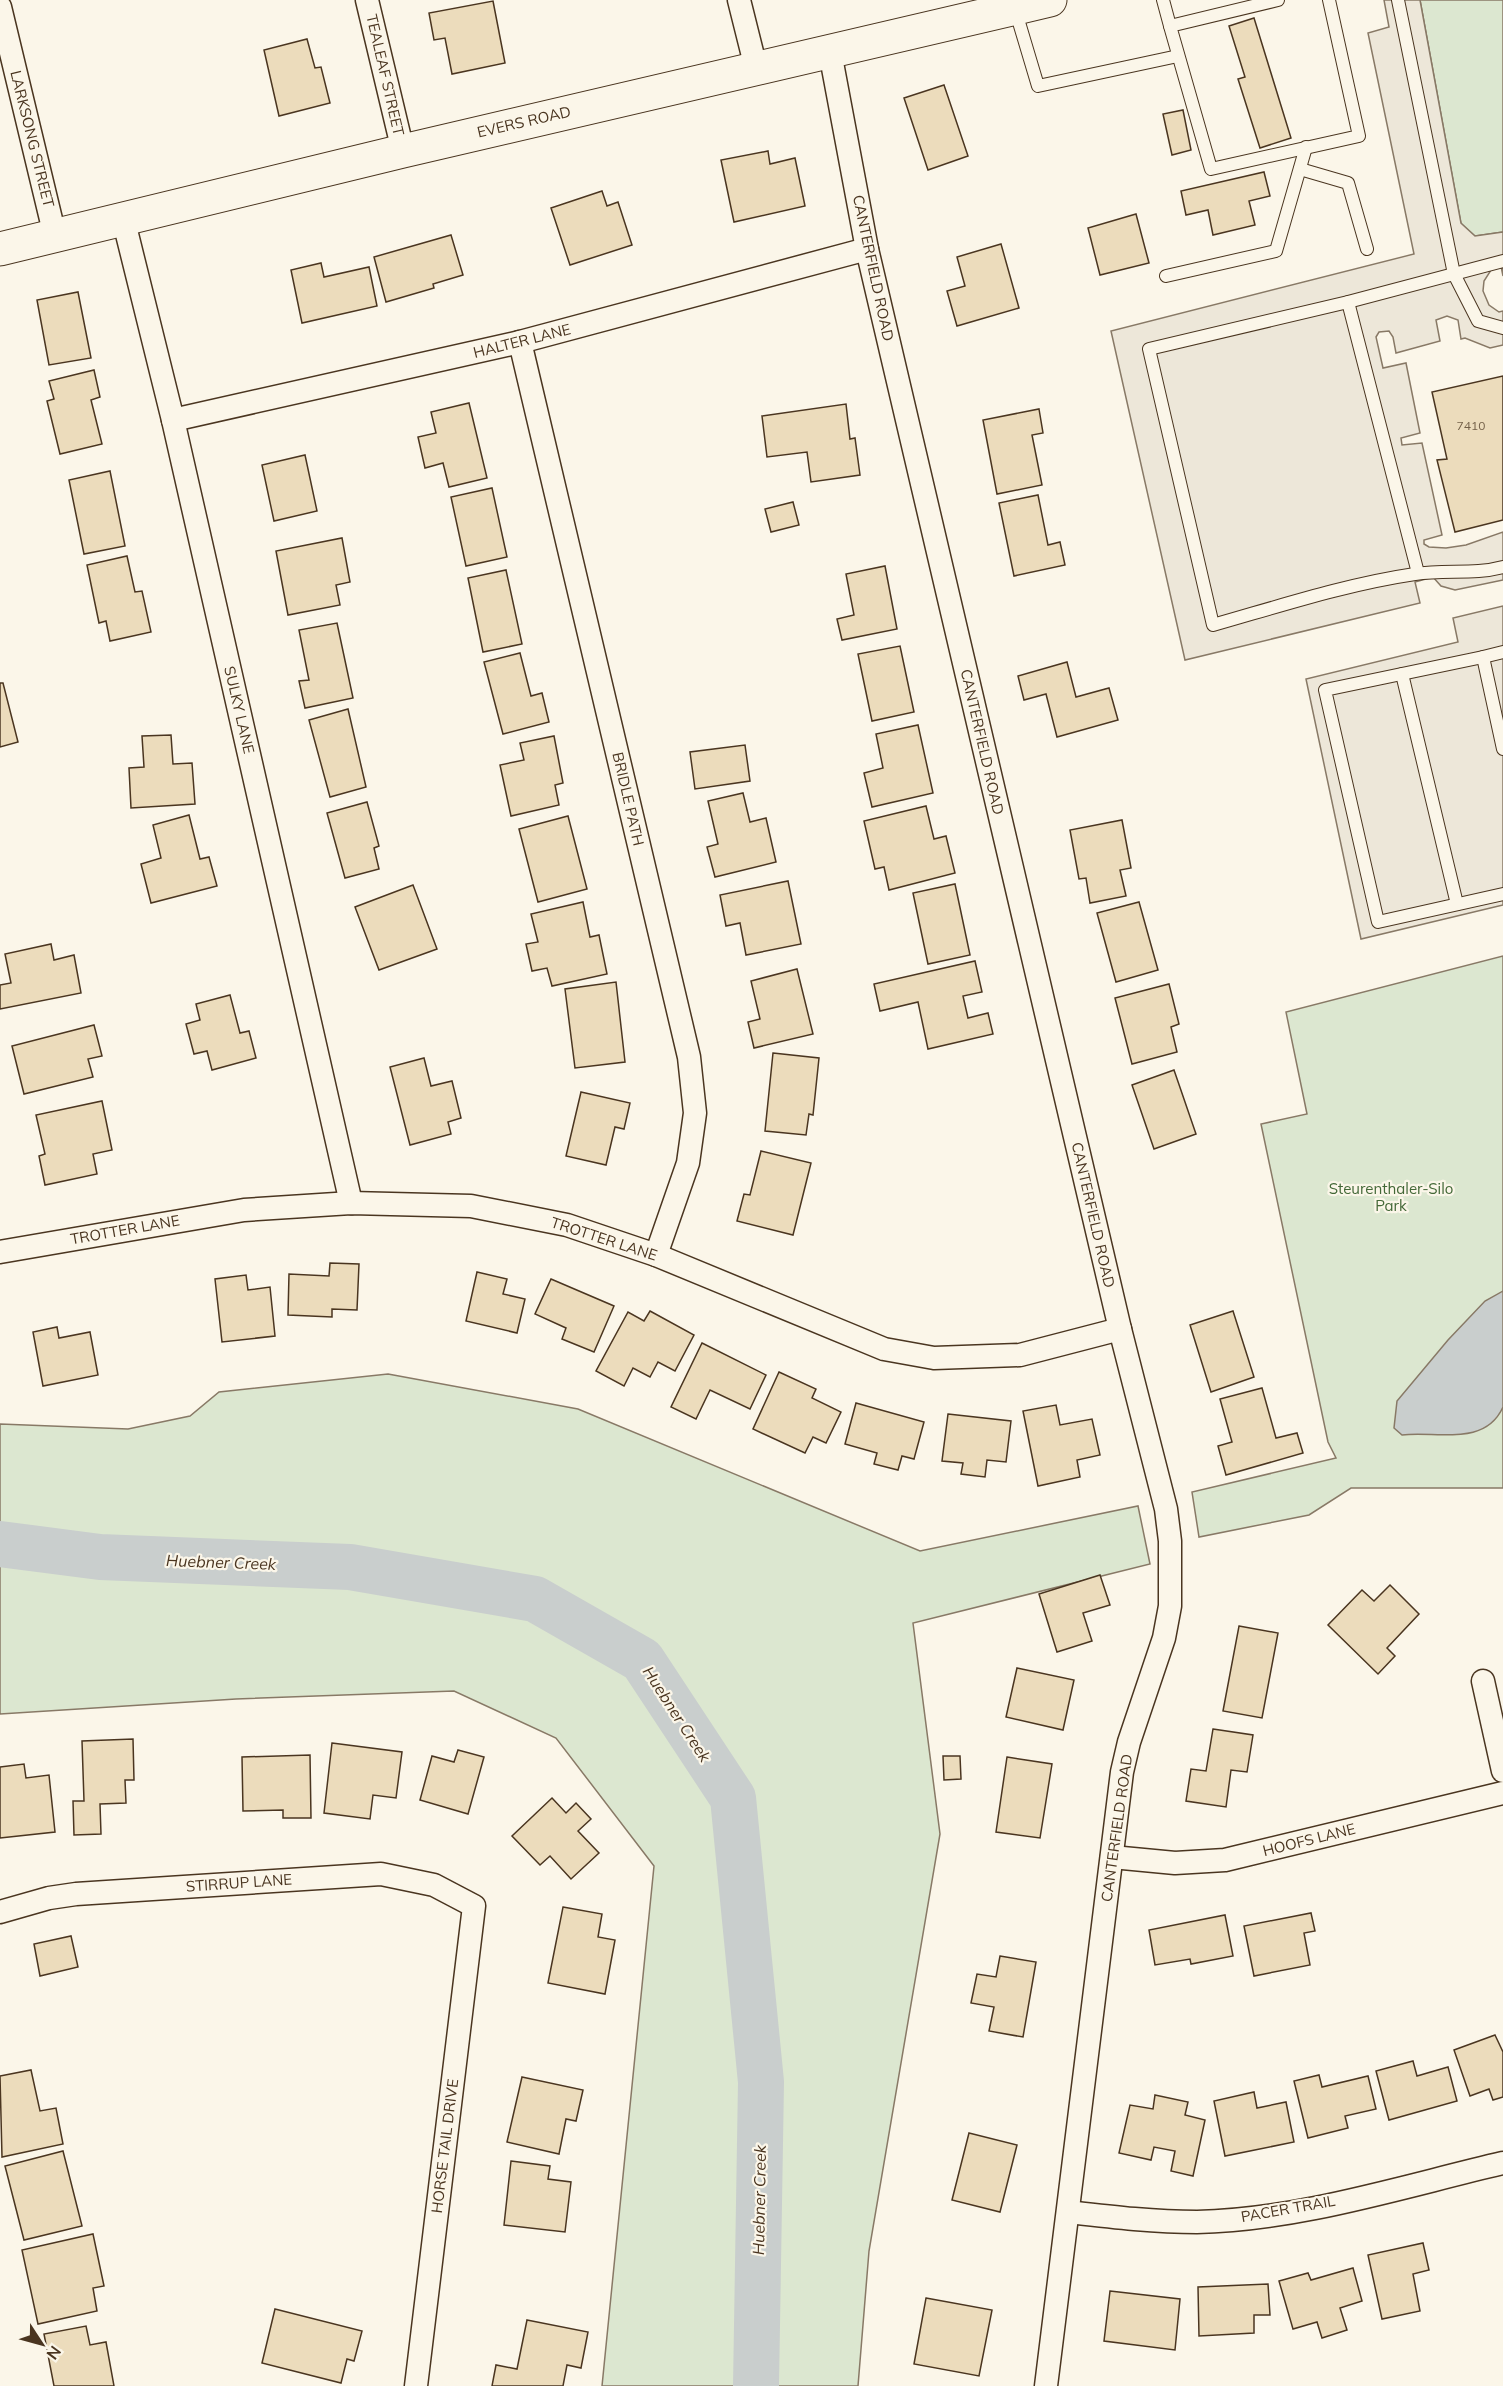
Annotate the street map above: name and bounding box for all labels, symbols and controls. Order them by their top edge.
street label: TEALEAF STREET [362,12,409,137]
street label: LARKSONG STREET [6,68,59,209]
street label: EVERS ROAD [475,102,573,142]
street label: CANTERFIELD ROAD [849,193,898,343]
street label: HALTER LANE [471,319,573,362]
house number: 7410 [1457,418,1485,433]
street label: SULKY LANE [220,664,259,756]
street label: CANTERFIELD ROAD [956,667,1008,817]
street label: BRIDLE PATH [608,750,649,848]
street label: CANTERFIELD ROAD [1067,1140,1119,1290]
park label: Steurenthaler-Silo Park [1329,1179,1453,1215]
street label: TROTTER LANE [69,1211,181,1248]
street label: TROTTER LANE [549,1212,660,1265]
water label: Huebner Creek [166,1550,277,1574]
water label: Huebner Creek [639,1662,716,1766]
street label: CANTERFIELD ROAD [1097,1753,1136,1903]
street label: HOOFS LANE [1261,1819,1357,1860]
street label: STIRRUP LANE [185,1869,293,1896]
street label: HORSE TAIL DRIVE [427,2078,462,2214]
water label: Huebner Creek [748,2144,770,2255]
street label: PACER TRAIL [1239,2191,1336,2226]
north arrow [12,2314,72,2374]
text: N [42,2342,66,2364]

